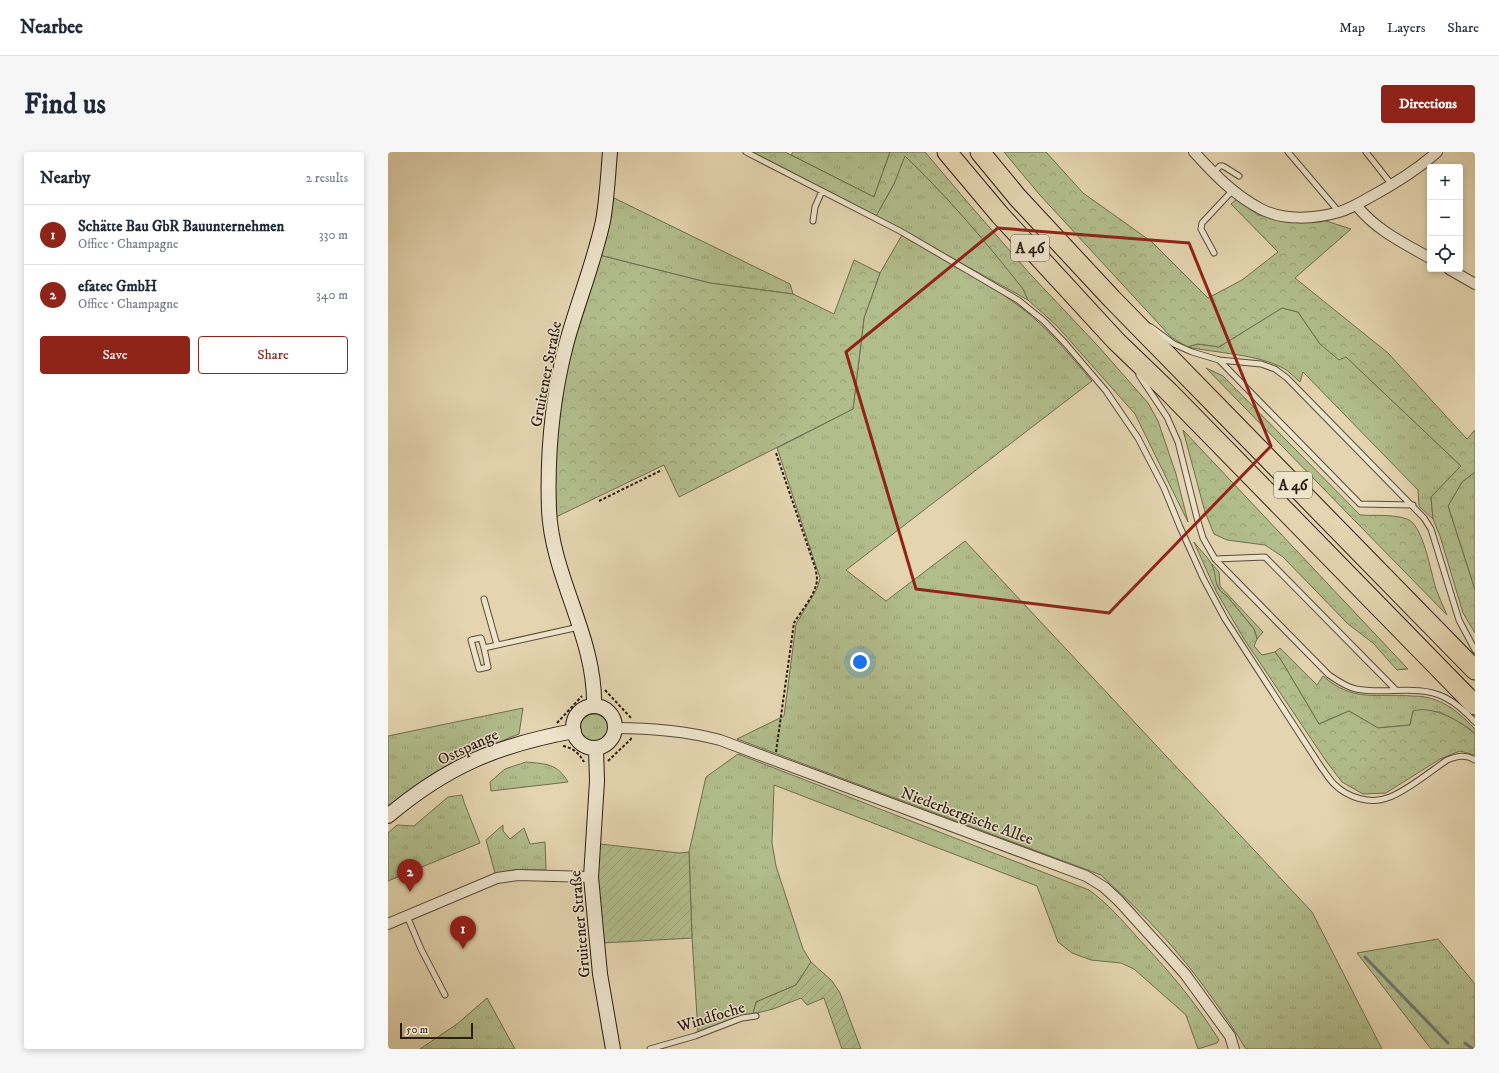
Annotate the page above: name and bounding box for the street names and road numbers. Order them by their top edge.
road number: A 46 [1011,235,1049,261]
street label: Gruitener Straße [526,319,566,429]
road number: A 46 [1274,472,1312,498]
street label: Ostspange [434,724,502,770]
street label: Niederbergische Allee [898,783,1036,849]
street label: Gruitener Straße [565,869,595,978]
street label: Windfoche [674,997,748,1037]

